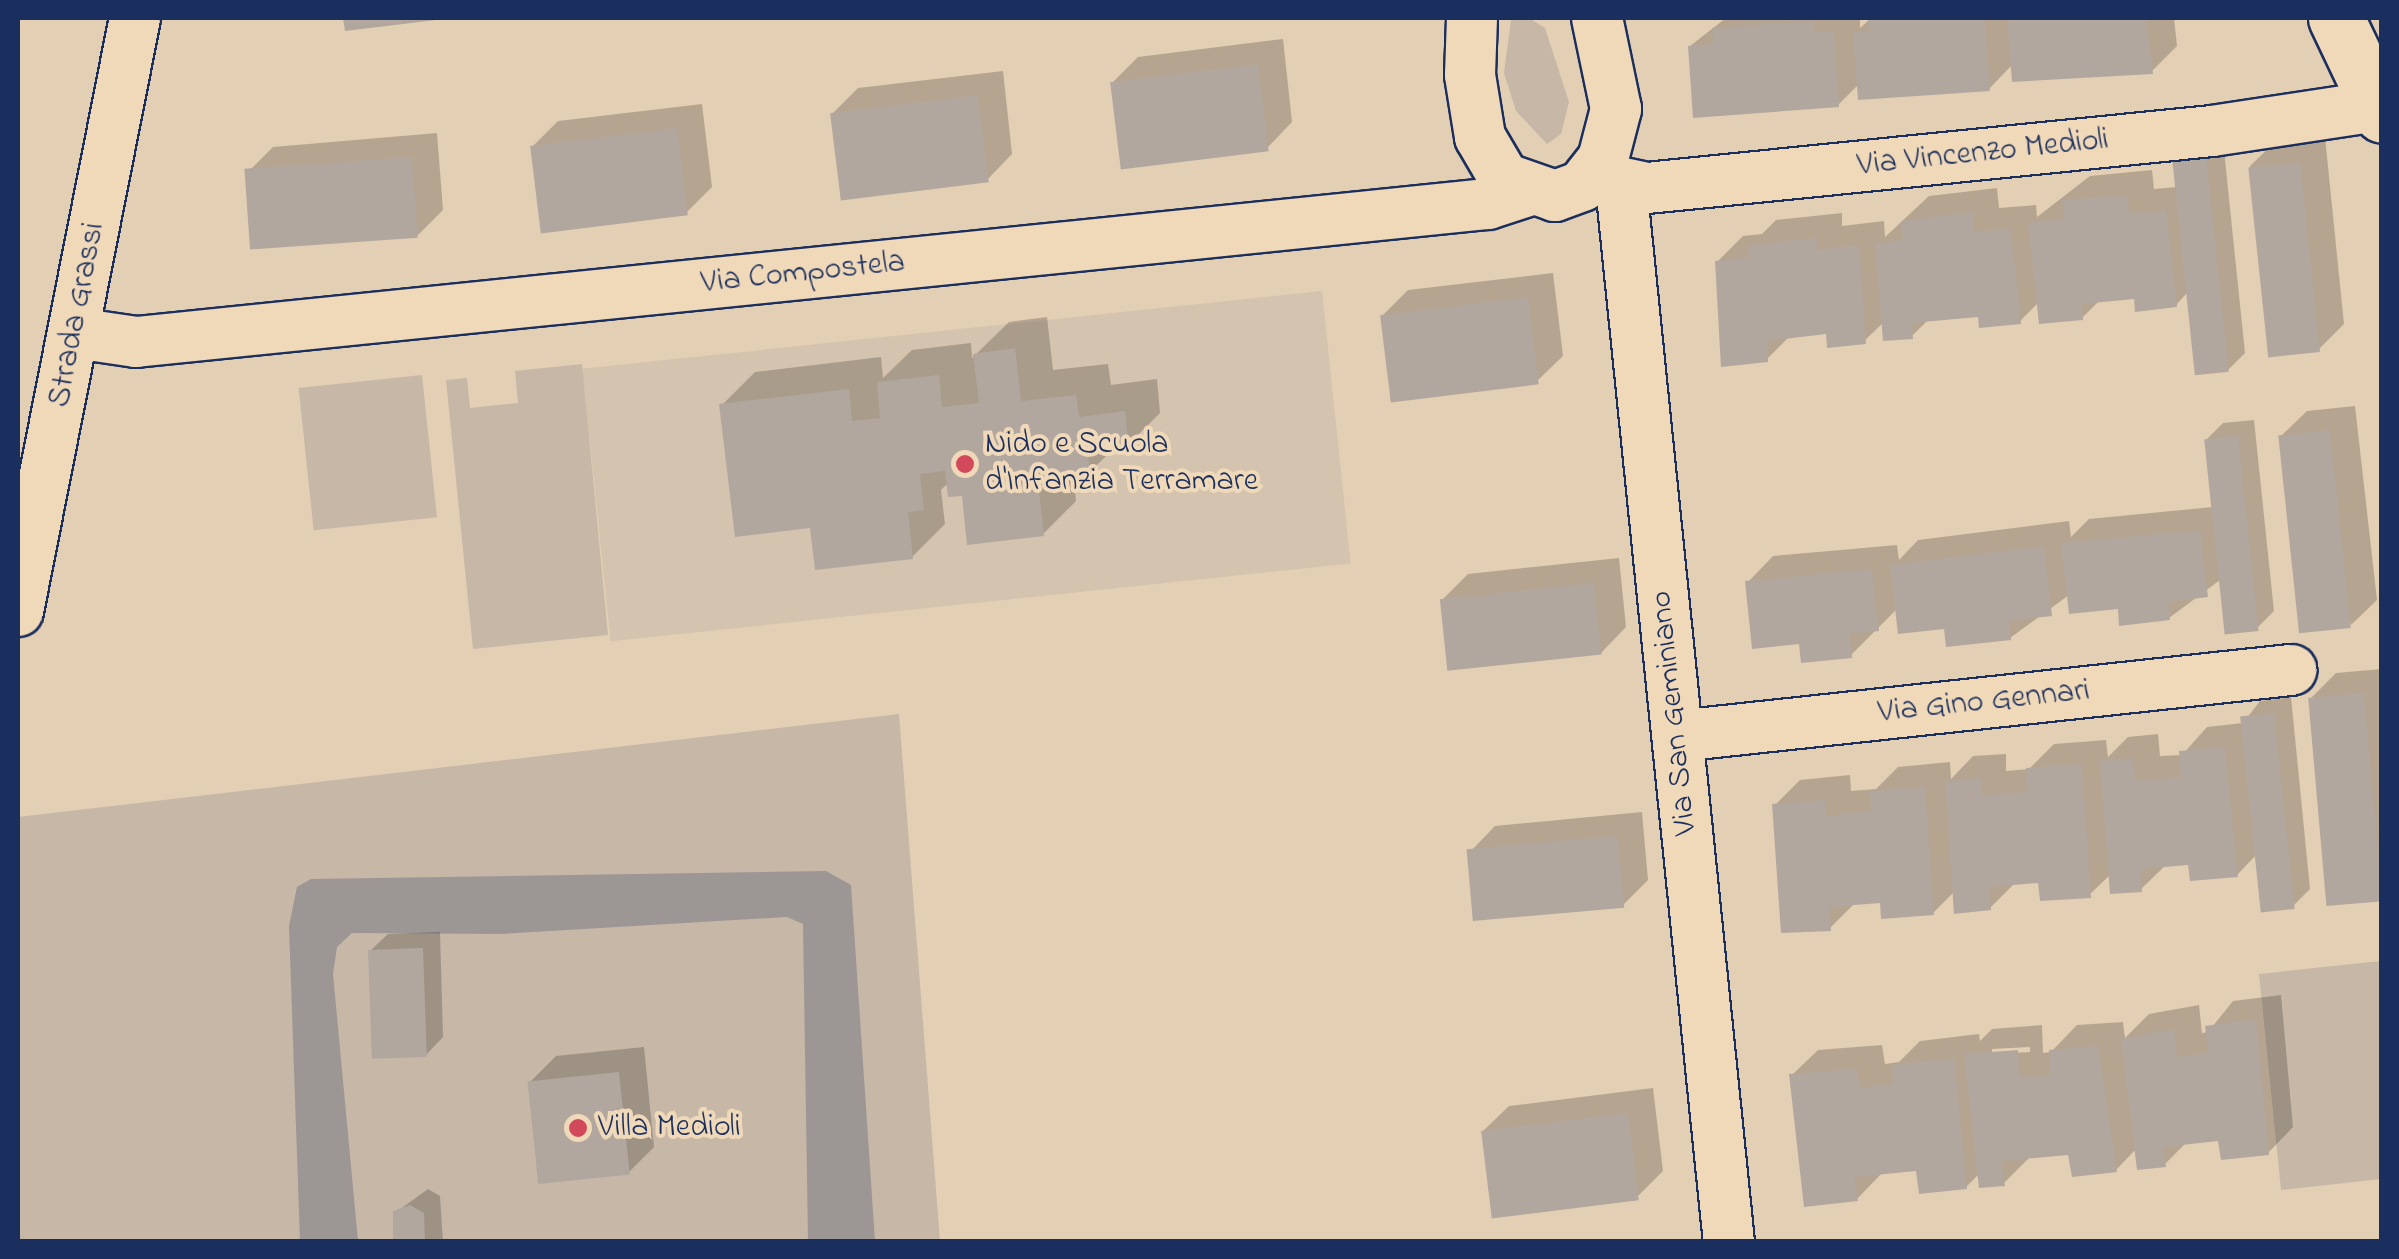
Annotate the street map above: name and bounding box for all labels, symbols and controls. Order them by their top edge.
street label: Via Vincenzo Medioli [1855,122,2111,186]
street label: Strada Grassi [41,219,115,411]
street label: Via Compostela [699,244,907,304]
place label: Nido e Scuola d'Infanzia Terramare [985,427,1258,502]
marker: Nido e Scuola d'Infanzia Terramare [954,453,976,475]
street label: Via San Geminiano [1643,589,1707,837]
street label: Via Gino Gennari [1876,673,2092,733]
place label: Villa Medioli [598,1109,741,1147]
marker: Villa Medioli [567,1117,589,1139]

